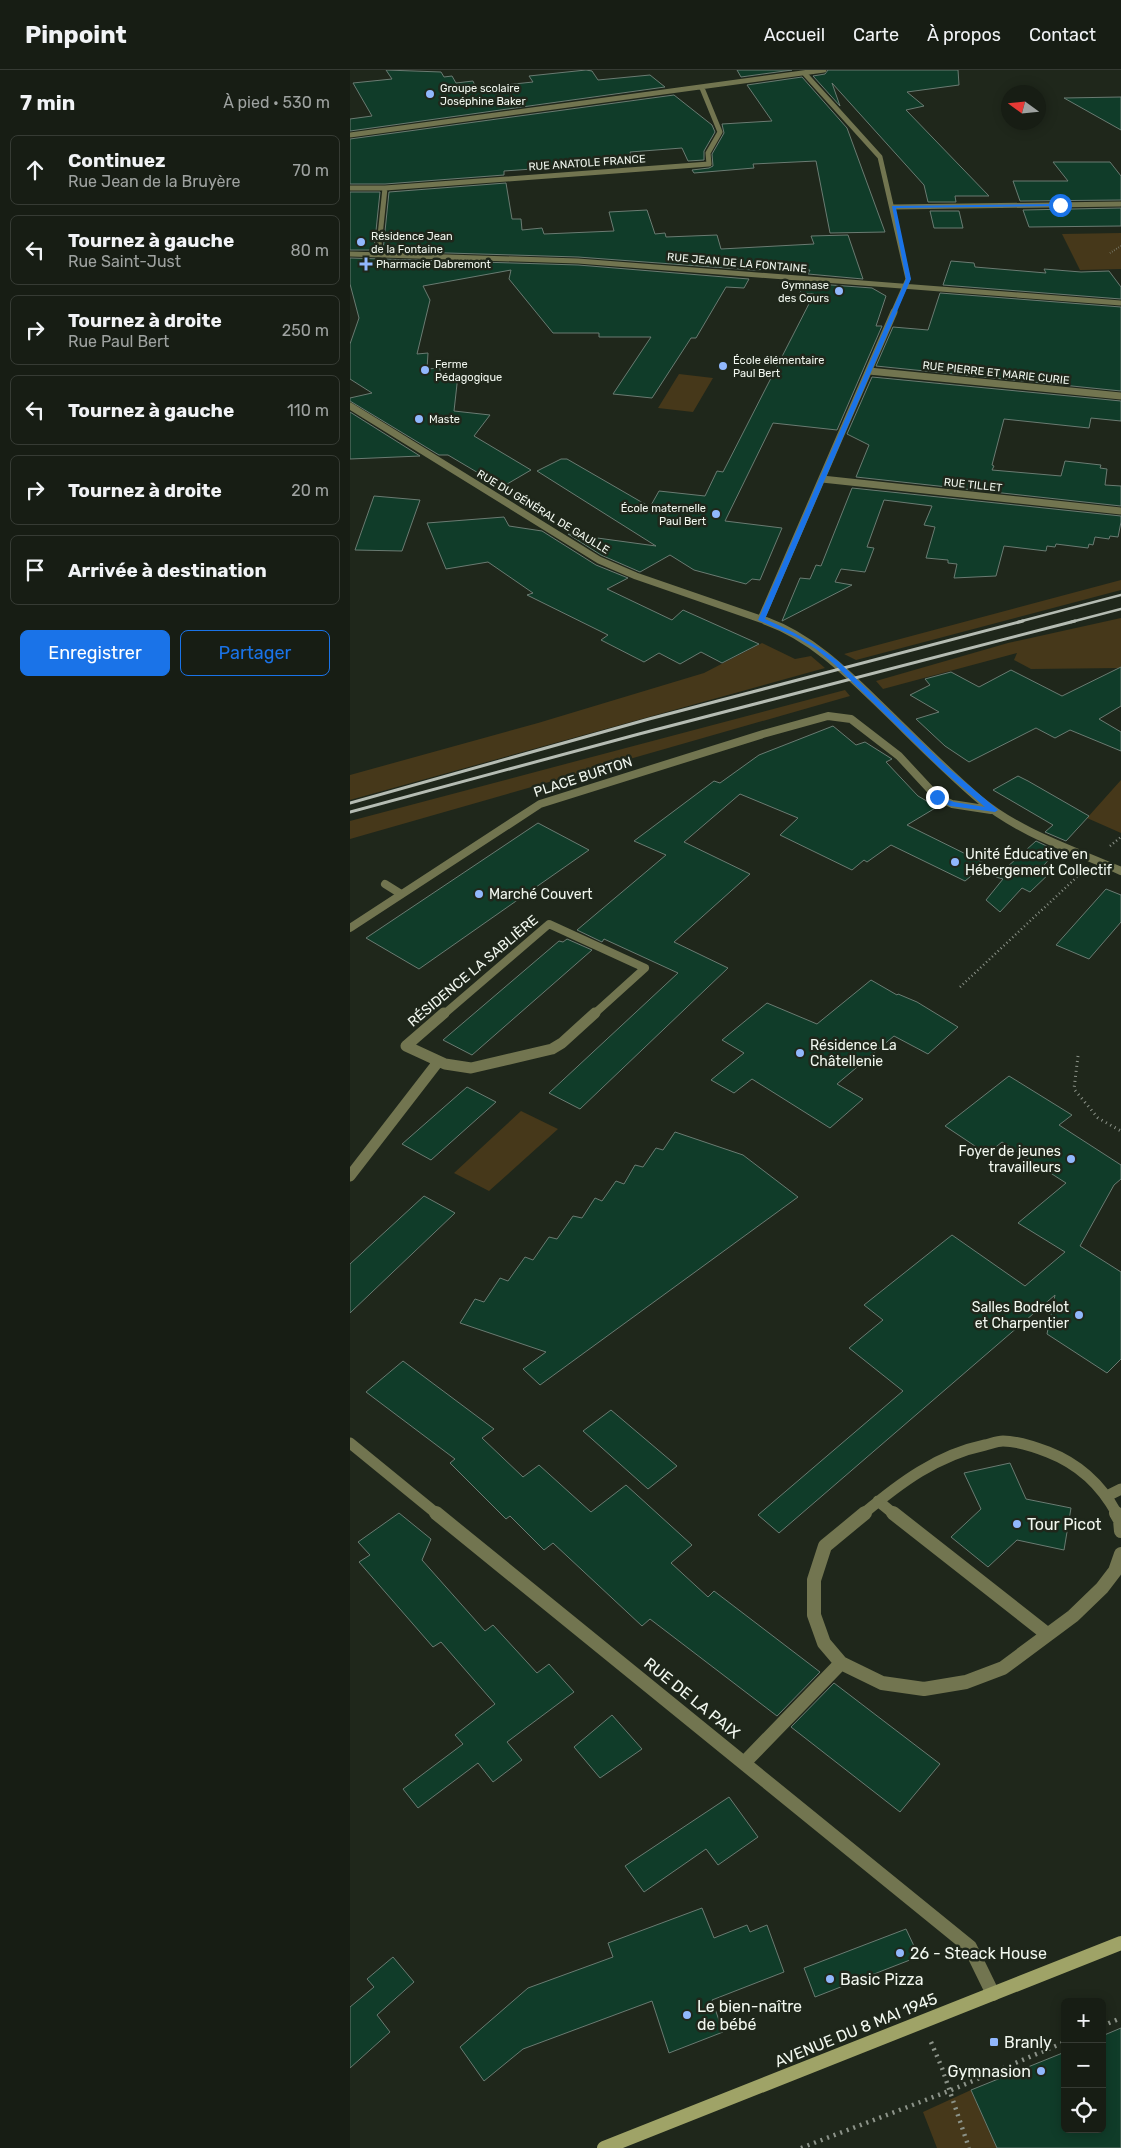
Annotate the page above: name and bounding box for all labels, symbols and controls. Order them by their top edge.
text: Pinpoint [25,21,127,49]
text: Accueil [764,24,825,46]
text: Carte [853,24,899,46]
text: À propos [927,24,1001,46]
text: Contact [1029,24,1096,46]
place label: Groupe scolaire Joséphine Baker [440,82,526,108]
north arrow [1001,85,1046,130]
marker: Groupe scolaire Joséphine Baker [424,88,436,100]
text: 7 min [20,90,75,115]
text: À pied · 530 m [223,93,330,112]
text: Continuez [68,149,166,172]
street label: RUE ANATOLE FRANCE [528,152,646,174]
icon: ahead [21,156,49,184]
text: 70 m [292,161,329,180]
text: Rue Jean de la Bruyère [68,172,240,191]
route start [1049,194,1072,217]
text: Tournez à gauche [68,229,234,252]
place label: Résidence Jean de la Fontaine [371,230,453,256]
icon: left [21,236,49,264]
marker: Résidence Jean de la Fontaine [355,236,367,248]
text: 80 m [291,241,329,260]
street label: RUE JEAN DE LA FONTAINE [667,250,808,276]
text: Rue Saint-Just [68,252,181,271]
marker: Pharmacie Dabremont [360,258,372,270]
place label: Pharmacie Dabremont [376,258,492,271]
place label: Gymnase des Cours [778,279,829,305]
marker: Gymnase des Cours [833,285,845,297]
text: Tournez à droite [68,309,222,332]
icon: right [21,316,49,344]
text: 250 m [282,321,329,340]
text: Rue Paul Bert [68,332,169,351]
place label: École élémentaire Paul Bert [733,354,824,380]
place label: Ferme Pédagogique [435,358,502,384]
street label: RUE PIERRE ET MARIE CURIE [922,359,1071,387]
marker: École élémentaire Paul Bert [717,360,729,372]
marker: Ferme Pédagogique [419,364,431,376]
icon: left [21,396,49,424]
text: Tournez à gauche [68,399,234,422]
text: 110 m [287,401,329,420]
marker: Maste [413,413,425,425]
place label: Maste [429,413,460,426]
street label: RUE DU GÉNÉRAL DE GAULLE [474,467,612,557]
street label: RUE TILLET [943,475,1004,495]
icon: right [21,476,49,504]
text: Tournez à droite [68,479,222,502]
text: 20 m [291,481,329,500]
place label: École maternelle Paul Bert [621,502,707,528]
marker: École maternelle Paul Bert [710,508,722,520]
icon: arrive [21,556,49,584]
text: Arrivée à destination [68,559,267,582]
button: Enregistrer [20,630,170,676]
button: Partager [180,630,330,676]
street label: PLACE BURTON [532,753,634,801]
route end [926,786,949,809]
place label: Unité Éducative en Hébergement Collectif [965,845,1113,879]
marker: Unité Éducative en Hébergement Collectif [949,856,961,868]
place label: Marché Couvert [489,886,593,903]
marker: Marché Couvert [473,888,485,900]
street label: RÉSIDENCE LA SABLIÈRE [404,911,542,1030]
place label: Résidence La Châtellenie [810,1037,897,1070]
marker: Résidence La Châtellenie [794,1047,806,1059]
place label: Foyer de jeunes travailleurs [959,1143,1061,1176]
marker: Foyer de jeunes travailleurs [1065,1153,1077,1165]
place label: Salles Bodrelot et Charpentier [972,1299,1070,1332]
marker: Salles Bodrelot et Charpentier [1073,1309,1085,1321]
place label: Tour Picot [1027,1515,1102,1534]
marker: Tour Picot [1011,1518,1023,1530]
street label: RUE DE LA PAIX [640,1653,744,1743]
place label: 26 - Steack House [910,1944,1047,1963]
marker: 26 - Steack House [894,1947,906,1959]
place label: Basic Pizza [840,1970,924,1989]
marker: Basic Pizza [824,1973,836,1985]
street label: AVENUE DU 8 MAI 1945 [772,1989,940,2071]
place label: Le bien-naître de bébé [697,1997,802,2034]
map controls [1061,1998,1106,2133]
button: + [1061,1998,1106,2043]
marker: Le bien-naître de bébé [681,2009,693,2021]
place label: Branly [1004,2033,1052,2052]
marker: Branly [988,2036,1000,2048]
button: − [1061,2043,1106,2088]
place label: Gymnasion [948,2062,1031,2081]
marker: Gymnasion [1035,2065,1047,2077]
button: locate [1061,2088,1106,2133]

